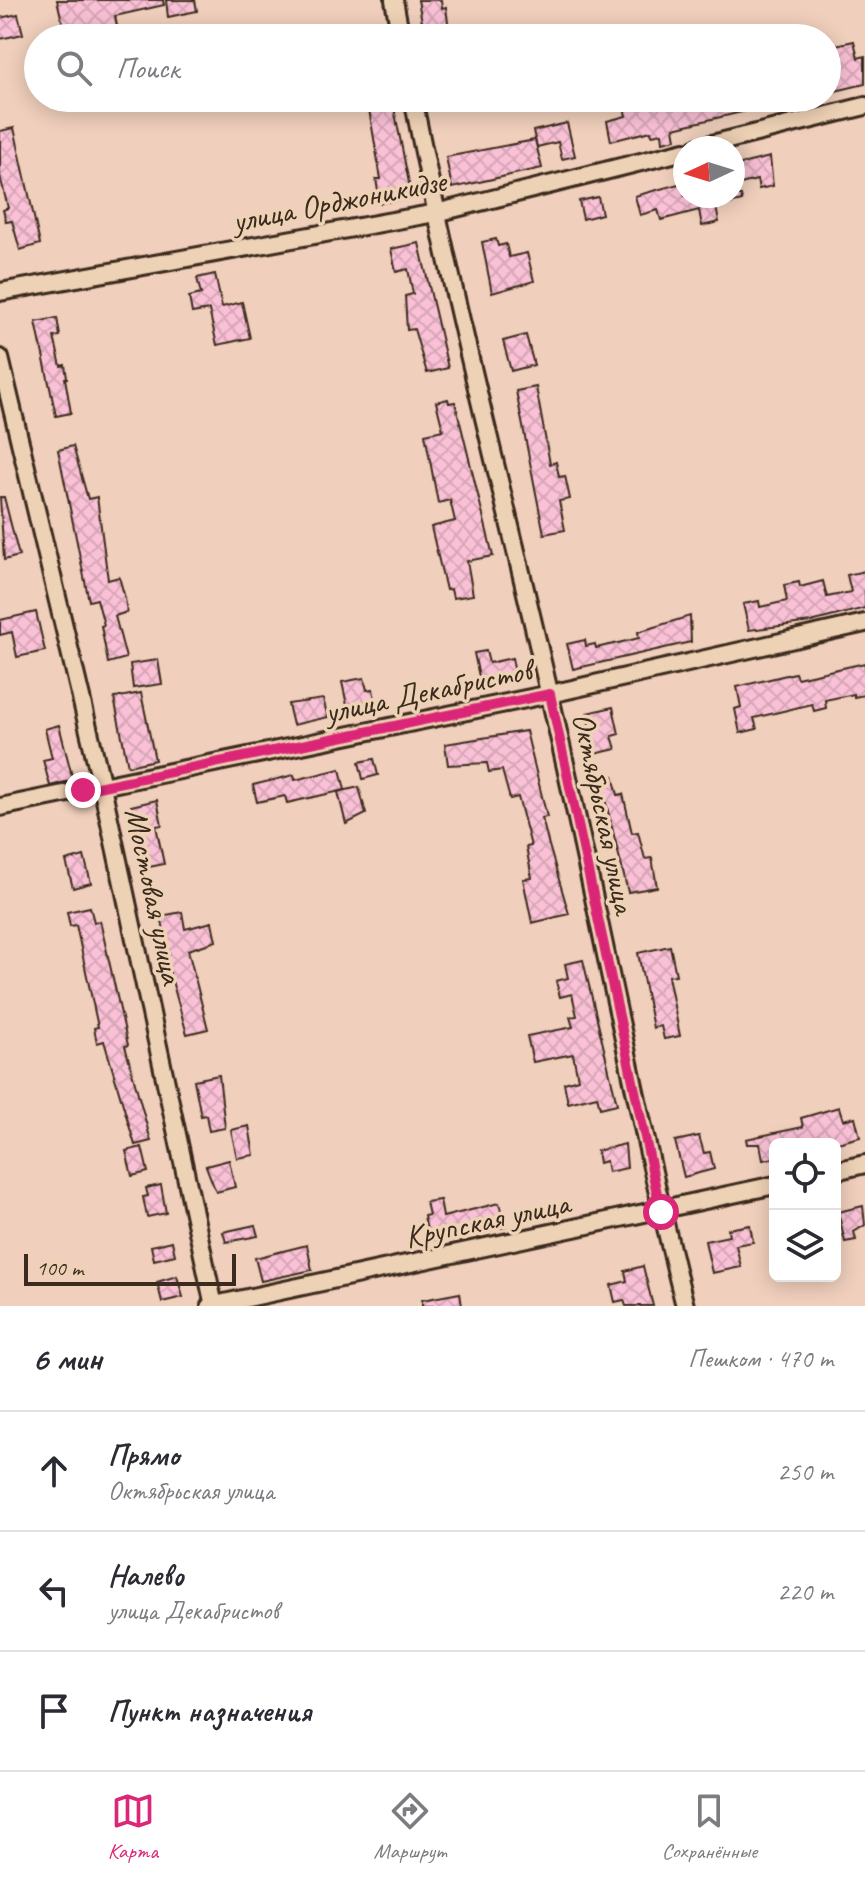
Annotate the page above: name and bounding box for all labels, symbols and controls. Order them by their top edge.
search box [24,24,841,112]
icon: search [52,46,96,90]
text: Поиск [116,49,179,87]
north arrow [673,136,745,208]
street label: улица Орджоникидзе [227,160,452,242]
street label: улица Декабристов [319,648,541,733]
street label: Октябрьская улица [563,709,646,920]
route end [65,772,101,808]
street label: Мостовая улица [115,804,193,990]
map controls [769,1138,841,1282]
button: locate [769,1138,841,1210]
street label: Крупская улица [401,1182,576,1257]
route start [643,1194,679,1230]
button: layers [769,1210,841,1282]
scale bar [24,1250,236,1286]
text: 100 m [36,1254,83,1282]
text: 6 мин [32,1337,102,1380]
text: Пешком · 470 m [688,1342,833,1375]
text: Прямо [108,1436,179,1474]
icon: ahead [32,1449,76,1493]
text: 250 m [777,1455,833,1488]
text: Октябрьская улица [108,1474,274,1507]
text: Налево [108,1556,184,1594]
icon: left [32,1569,76,1613]
text: 220 m [777,1575,833,1608]
text: улица Декабристов [108,1594,279,1627]
icon: arrive [32,1689,76,1733]
text: Пункт назначения [108,1692,311,1730]
tab: Карта [108,1789,158,1865]
tab: Маршрут [374,1789,446,1865]
tab: Сохранённые [662,1789,757,1865]

